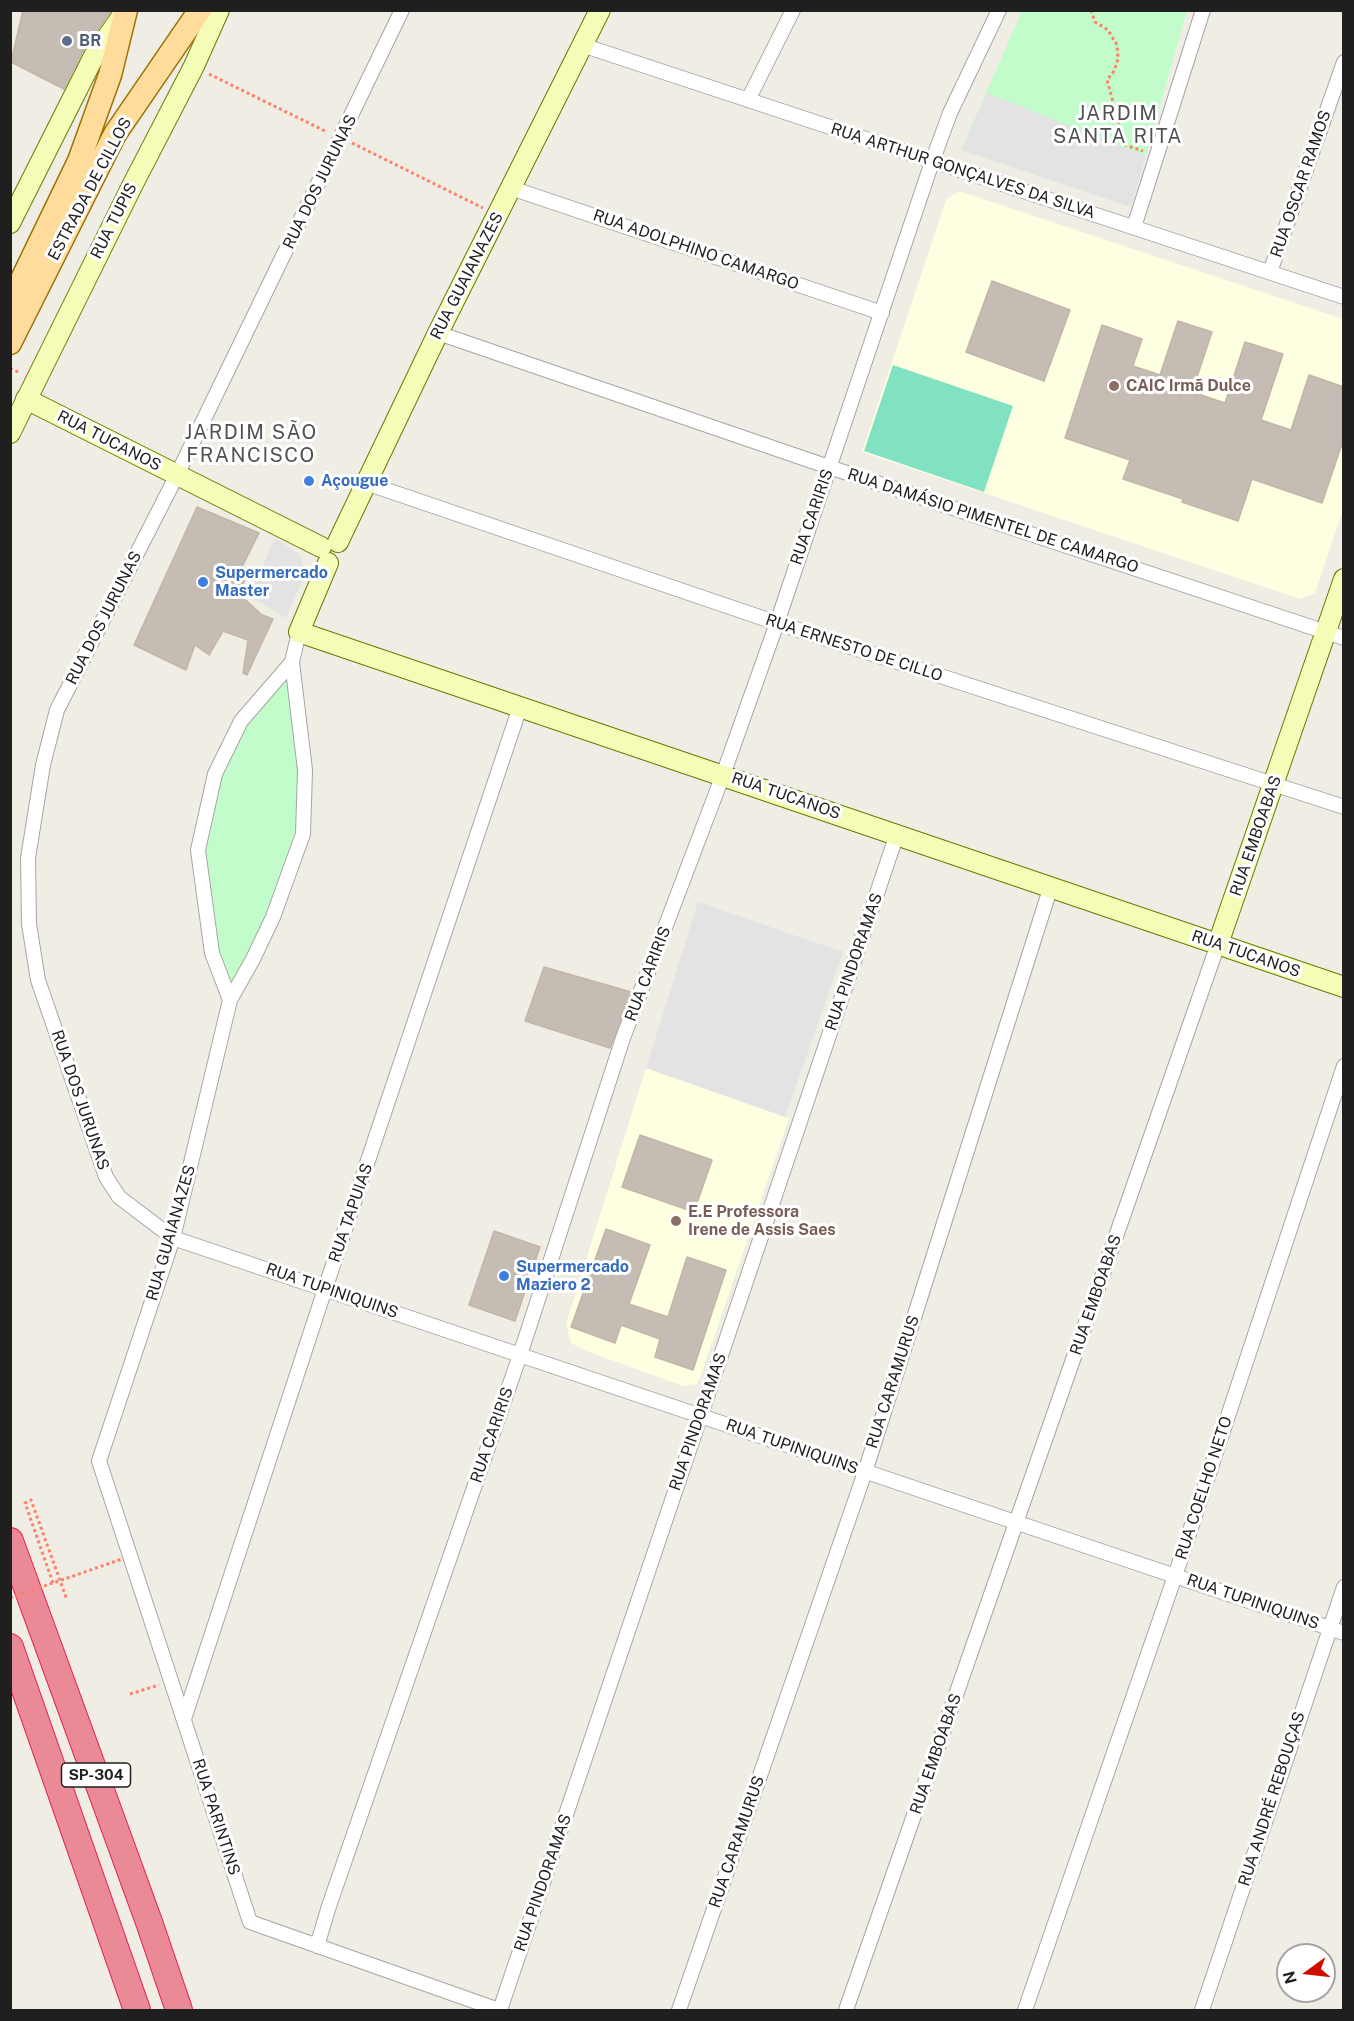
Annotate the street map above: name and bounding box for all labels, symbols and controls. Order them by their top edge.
place label: BR [79,31,101,51]
marker: BR [60,34,74,48]
district label: JARDIM SANTA RITA [1053,102,1183,149]
street label: RUA OSCAR RAMOS [1267,108,1335,260]
street label: RUA DOS JURUNAS [279,112,361,252]
street label: ESTRADA DE CILLOS [44,114,136,264]
street label: RUA ARTHUR GONÇALVES DA SILVA [828,119,1098,223]
street label: RUA TUPIS [87,180,141,262]
street label: RUA ADOLPHINO CAMARGO [591,206,801,294]
street label: RUA GUAIANAZES [427,209,507,343]
place label: CAIC Irmã Dulce [1126,376,1251,396]
marker: CAIC Irmã Dulce [1107,379,1121,393]
street label: RUA TUCANOS [54,407,164,475]
district label: JARDIM SÃO FRANCISCO [184,421,318,468]
street label: RUA DAMÁSIO PIMENTEL DE CAMARGO [845,465,1141,577]
street label: RUA CARIRIS [787,467,837,567]
place label: Açougue [321,471,388,491]
marker: Açougue [302,474,316,488]
street label: RUA DOS JURUNAS [62,548,146,688]
place label: Supermercado Master [215,563,328,601]
marker: Supermercado Master [196,575,210,589]
street label: RUA ERNESTO DE CILLO [763,610,945,686]
street label: RUA TUCANOS [729,768,843,824]
street label: RUA EMBOABAS [1226,773,1286,899]
street label: RUA PINDORAMAS [821,891,887,1033]
street label: RUA CARIRIS [621,924,675,1024]
street label: RUA TUCANOS [1189,926,1303,982]
street label: RUA DOS JURUNAS [47,1027,113,1173]
street label: RUA TAPUIAS [325,1161,377,1265]
street label: RUA GUAIANAZES [142,1163,200,1303]
place label: E.E Professora Irene de Assis Saes [688,1202,836,1240]
marker: E.E Professora Irene de Assis Saes [669,1214,683,1228]
street label: RUA EMBOABAS [1066,1232,1126,1358]
place label: Supermercado Maziero 2 [516,1257,629,1295]
street label: RUA TUPINIQUINS [263,1259,401,1323]
marker: Supermercado Maziero 2 [497,1269,511,1283]
street label: RUA CARAMURUS [862,1313,924,1451]
street label: RUA PINDORAMAS [665,1351,731,1493]
street label: RUA CARIRIS [467,1385,517,1485]
street label: RUA COELHO NETO [1172,1414,1236,1562]
street label: RUA TUPINIQUINS [723,1415,861,1479]
street label: RUA TUPINIQUINS [1184,1570,1322,1634]
street label: RUA EMBOABAS [906,1691,966,1817]
street label: RUA ANDRÉ REBOUÇAS [1235,1709,1309,1889]
street label: RUA PARINTINS [188,1756,244,1878]
road number: SP-304 [62,1763,130,1787]
street label: RUA CARAMURUS [705,1773,769,1911]
street label: RUA PINDORAMAS [510,1812,576,1954]
north arrow [1276,1943,1336,2003]
text: N [1279,1969,1301,1986]

